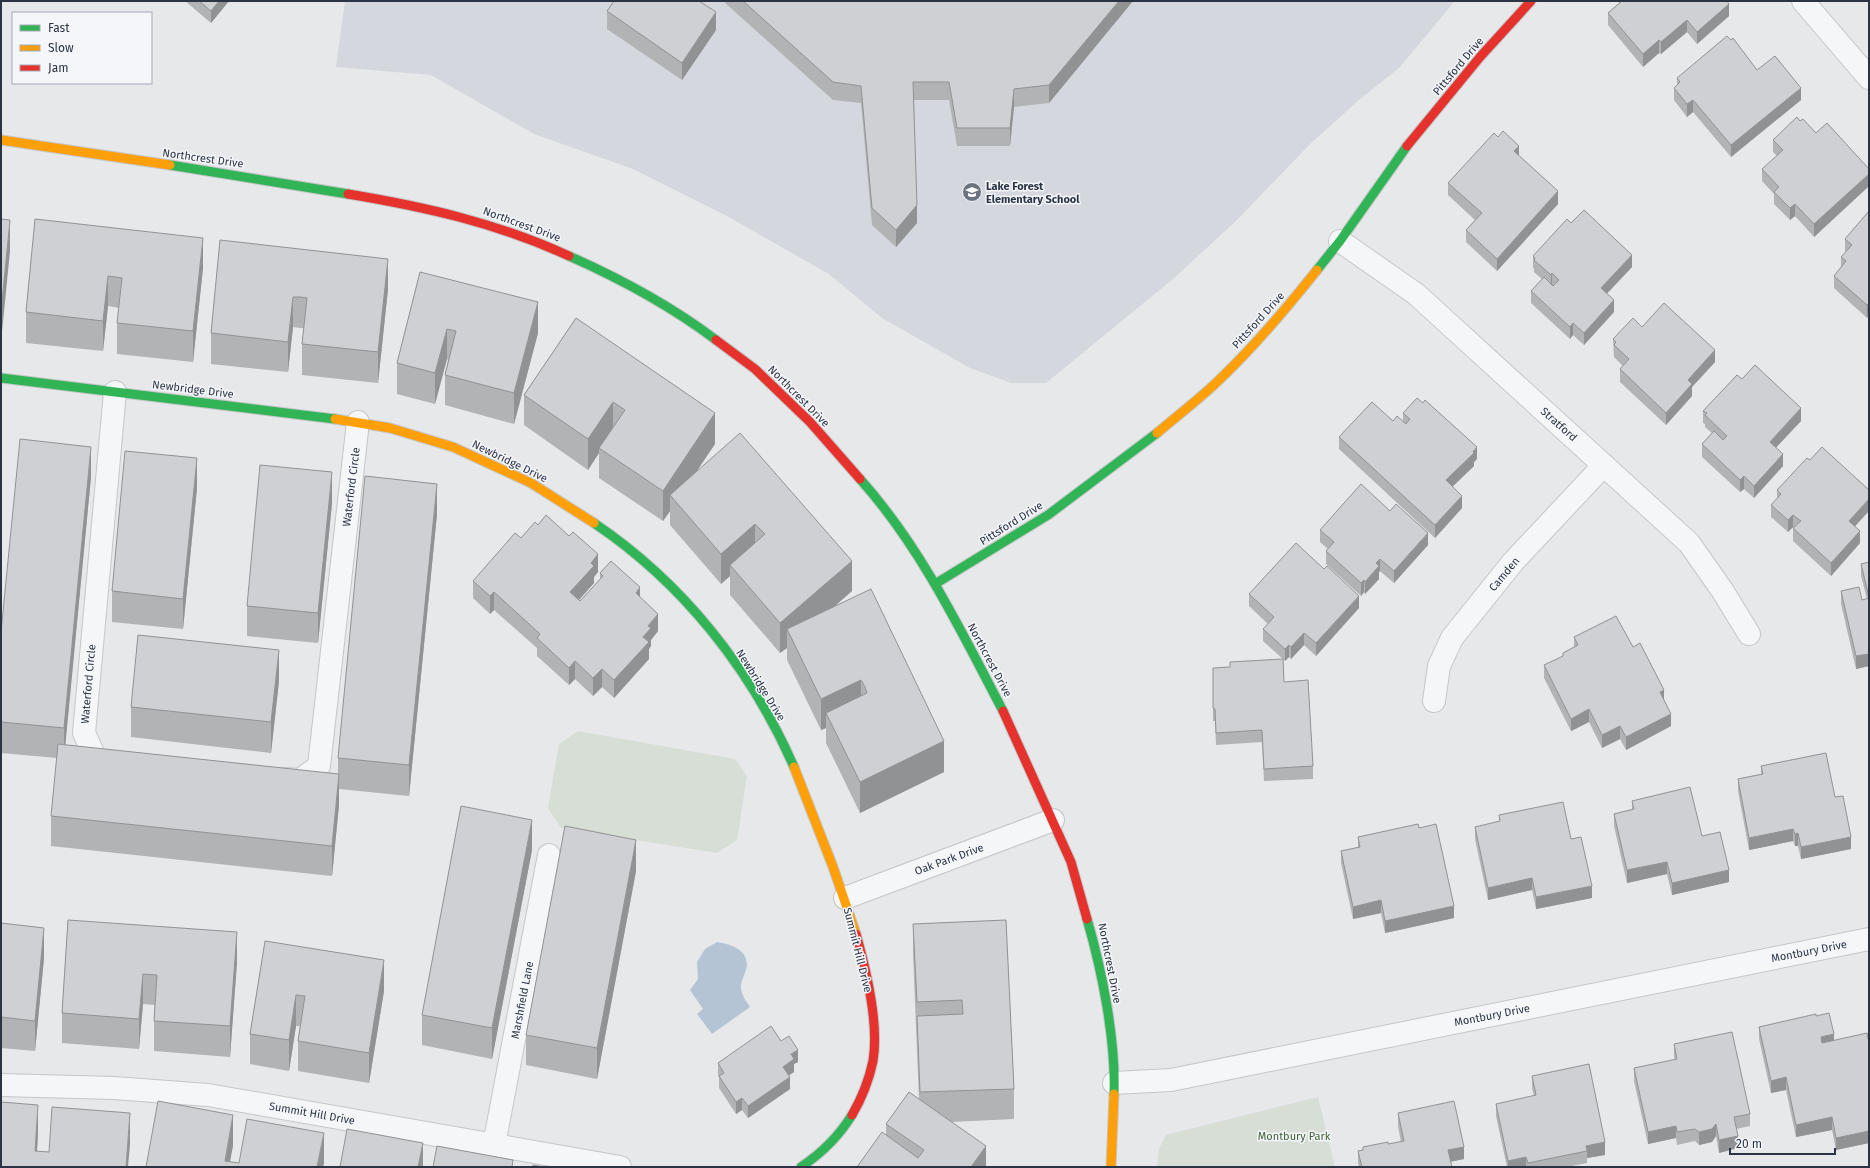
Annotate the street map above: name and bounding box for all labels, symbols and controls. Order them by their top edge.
legend [12,12,152,84]
text: Fast [48,21,70,35]
street label: Pittsford Drive [1430,35,1486,98]
text: Slow [48,41,74,55]
text: Jam [48,61,68,75]
street label: Northcrest Drive [162,146,244,171]
place label: Lake Forest Elementary School [986,180,1080,206]
school or university icon: Lake Forest Elementary School [961,181,983,203]
street label: Northcrest Drive [481,204,562,245]
street label: Pittsford Drive [1230,289,1287,351]
street label: Northcrest Drive [765,363,832,430]
street label: Newbridge Drive [151,378,234,401]
street label: Stratford [1538,405,1579,444]
street label: Newbridge Drive [470,438,550,485]
street label: Waterford Circle [340,447,363,527]
street label: Pittsford Drive [977,499,1045,548]
street label: Camden [1486,555,1522,594]
street label: Northcrest Drive [965,621,1014,699]
street label: Waterford Circle [79,644,98,724]
street label: Newbridge Drive [733,647,788,724]
street label: Oak Park Drive [913,841,985,878]
street label: Summit Hill Drive [841,906,874,994]
street label: Northcrest Drive [1095,922,1124,1004]
street label: Montbury Drive [1770,938,1848,965]
street label: Marshfield Lane [509,960,536,1040]
street label: Montbury Drive [1453,1002,1531,1029]
street label: Summit Hill Drive [268,1100,356,1127]
park label: Montbury Park [1258,1130,1331,1143]
scale bar [1730,1130,1835,1156]
text: 20 m [1736,1137,1762,1151]

